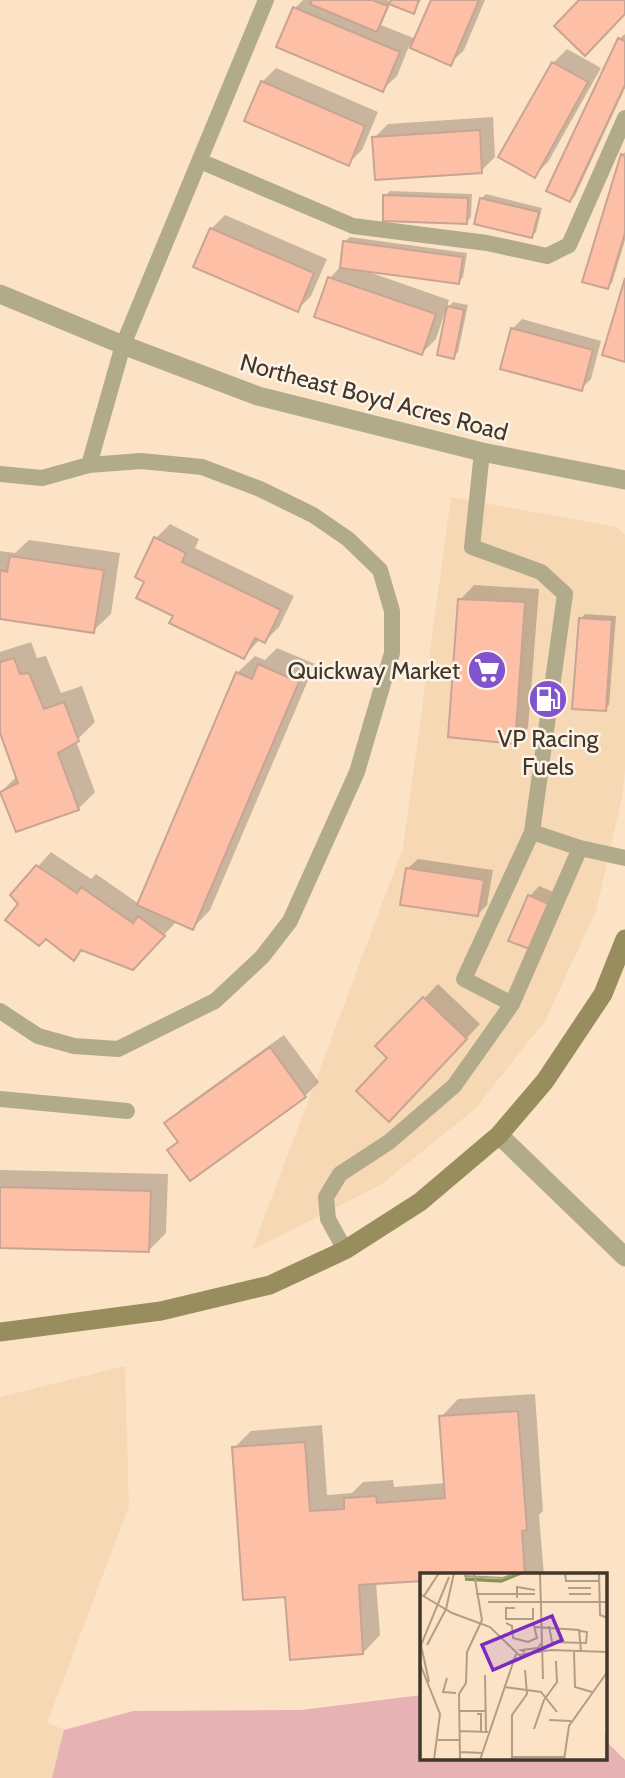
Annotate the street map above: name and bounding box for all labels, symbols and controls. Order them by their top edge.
street label: Northeast Boyd Acres Road [237,347,511,447]
supermarket icon: Quickway Market [466,649,508,691]
place label: Quickway Market [287,656,460,685]
fuel station icon: VP Racing Fuels [527,678,569,720]
place label: VP Racing Fuels [498,724,600,781]
inset map [420,1573,608,1760]

